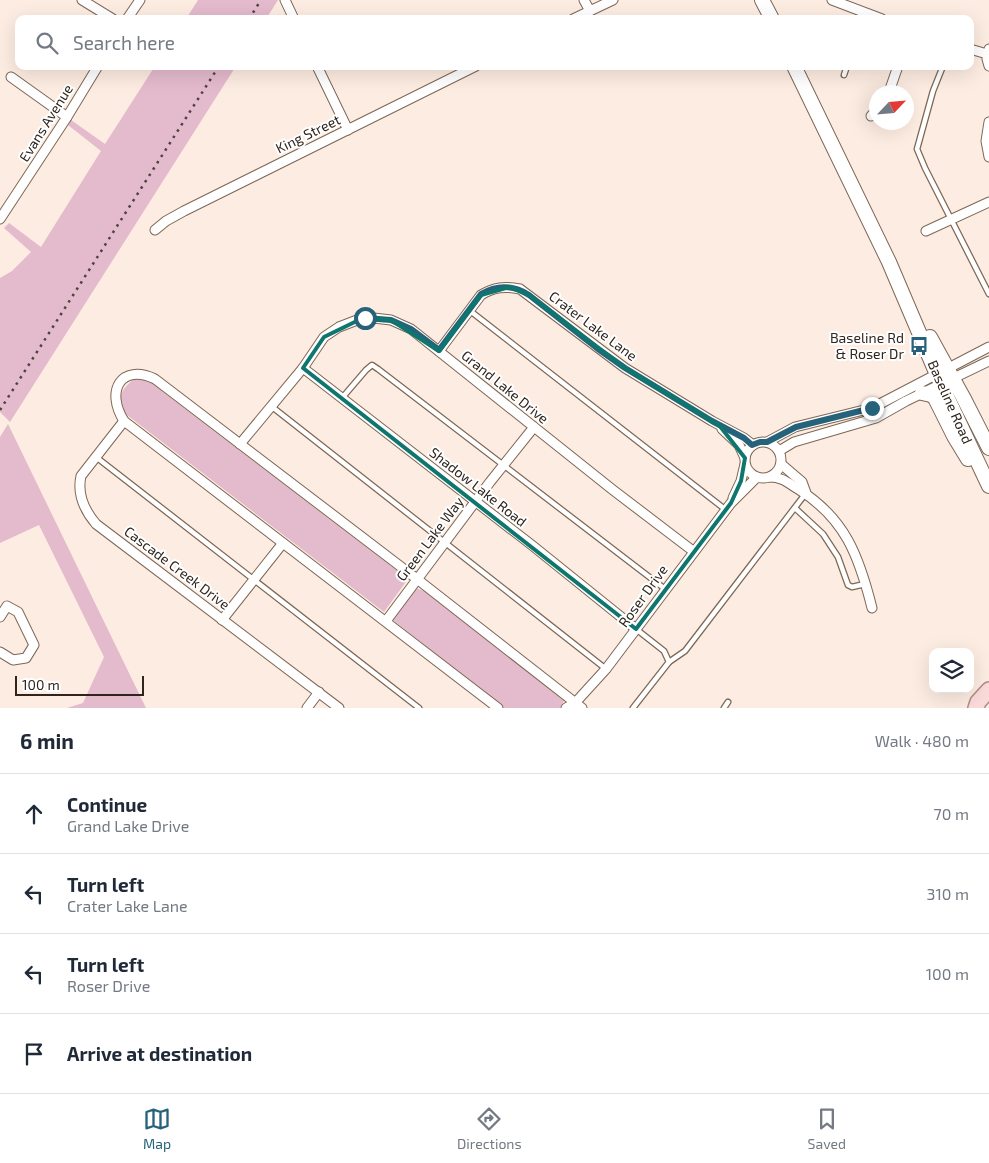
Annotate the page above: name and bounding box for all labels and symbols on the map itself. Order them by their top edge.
street label: Evans Avenue [15,81,76,164]
north arrow [869,85,914,130]
street label: King Street [273,111,343,156]
street label: Crater Lake Lane [546,287,641,364]
route start [354,307,377,330]
place label: Baseline Rd & Roser Dr [830,329,904,362]
bus stop icon: Baseline Rd & Roser Dr [908,335,930,357]
street label: Grand Lake Drive [458,346,552,427]
street label: Baseline Road [924,357,976,446]
route end [861,397,884,420]
street label: Shadow Lake Road [426,443,530,530]
street label: Green Lake Way [392,493,467,584]
street label: Cascade Creek Drive [121,522,233,613]
street label: Roser Drive [614,561,671,630]
scale bar [15,673,144,696]

